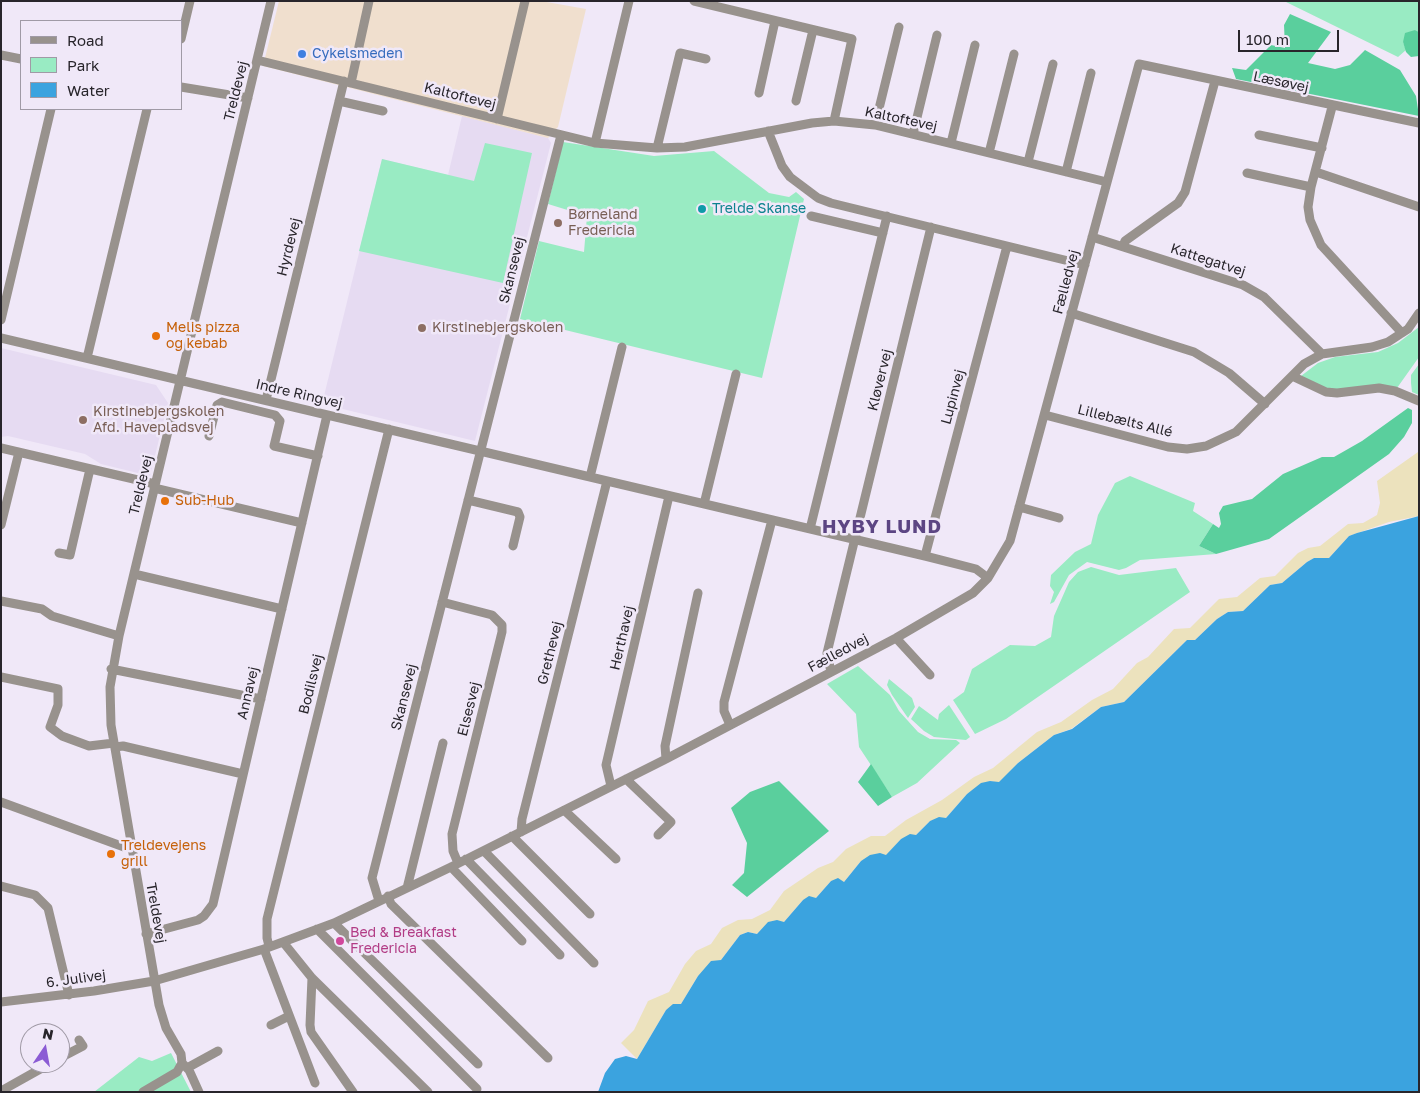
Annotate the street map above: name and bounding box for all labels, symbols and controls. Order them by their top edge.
legend [20,20,182,110]
scale bar [1240,20,1341,52]
text: 100 m [1246,30,1289,48]
text: Road [67,31,104,49]
place label: Cykelsmeden [312,46,403,62]
marker: Cykelsmeden [296,48,308,60]
text: Park [67,56,99,74]
street label: Treldevej [220,59,252,123]
street label: Læsøvej [1252,68,1310,96]
street label: Kaltoftevej [422,79,498,113]
text: Water [67,81,110,99]
street label: Kaltoftevej [863,103,939,135]
place label: Trelde Skanse [712,201,806,217]
marker: Trelde Skanse [696,203,708,215]
place label: Børneland Fredericia [568,207,638,240]
street label: Hyrdevej [274,216,304,278]
marker: Børneland Fredericia [552,217,564,229]
street label: Skansevej [496,235,528,305]
street label: Kattegatvej [1168,240,1248,280]
street label: Fælledvej [1049,248,1083,316]
place label: Melis pizza og kebab [166,320,240,352]
place label: Kirstinebjergskolen [432,320,563,336]
marker: Kirstinebjergskolen [416,322,428,334]
marker: Melis pizza og kebab [150,330,162,342]
street label: Kløvervej [864,347,896,413]
street label: Lupinvej [938,368,968,426]
street label: Indre Ringvej [254,376,344,412]
street label: Lillebælts Allé [1076,401,1174,441]
place label: Kirstinebjergskolen Afd. Havepladsvej [93,404,224,437]
marker: Kirstinebjergskolen Afd. Havepladsvej [77,414,89,426]
street label: Treldevej [125,453,157,517]
place label: Sub-Hub [175,493,234,509]
marker: Sub-Hub [159,495,171,507]
district label: HYBY LUND [821,516,943,538]
street label: Herthavej [606,604,638,672]
street label: Grethevej [534,620,566,686]
street label: Fælledvej [805,630,871,676]
street label: Bodilsvej [295,652,327,716]
street label: Skansevej [388,662,420,732]
street label: Annavej [234,665,262,721]
street label: Elsesvej [454,680,484,738]
place label: Treldevejens grill [121,838,206,870]
marker: Treldevejens grill [105,848,117,860]
street label: Treldevej [142,881,170,945]
place label: Bed & Breakfast Fredericia [350,925,457,958]
marker: Bed & Breakfast Fredericia [334,935,346,947]
street label: 6. Julivej [45,967,107,991]
north arrow [20,1023,70,1073]
text: N [41,1024,55,1043]

